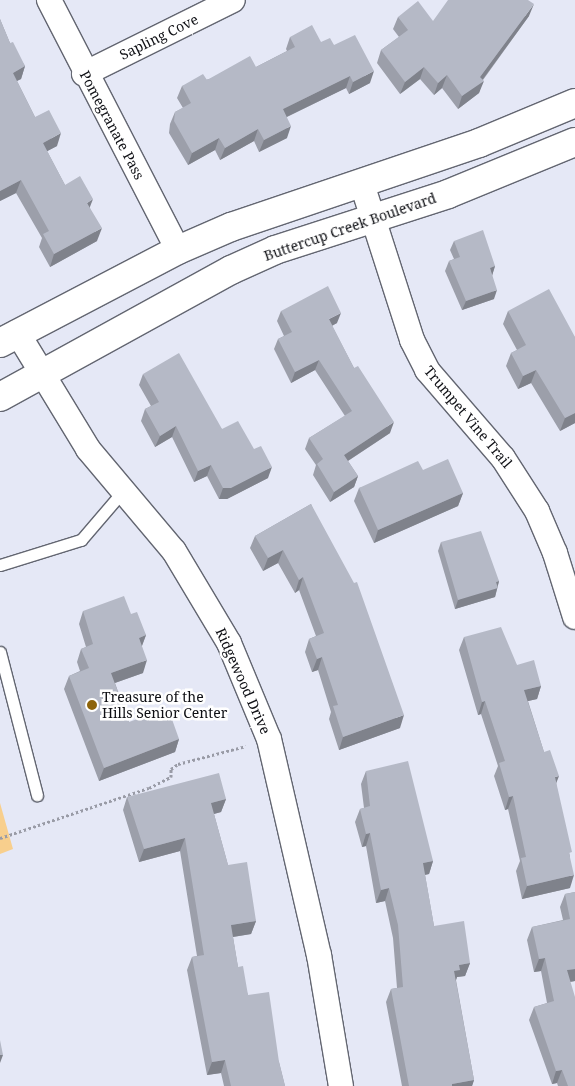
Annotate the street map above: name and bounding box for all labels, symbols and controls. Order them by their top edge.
street label: Sapling Cove [117,11,201,63]
street label: Pomegranate Pass [76,68,148,182]
street label: Buttercup Creek Boulevard [262,190,438,264]
street label: Trumpet Vine Trail [421,363,515,471]
street label: Ridgewood Drive [212,625,274,737]
place label: Treasure of the Hills Senior Center [102,689,227,722]
marker: Treasure of the Hills Senior Center [86,699,98,711]

